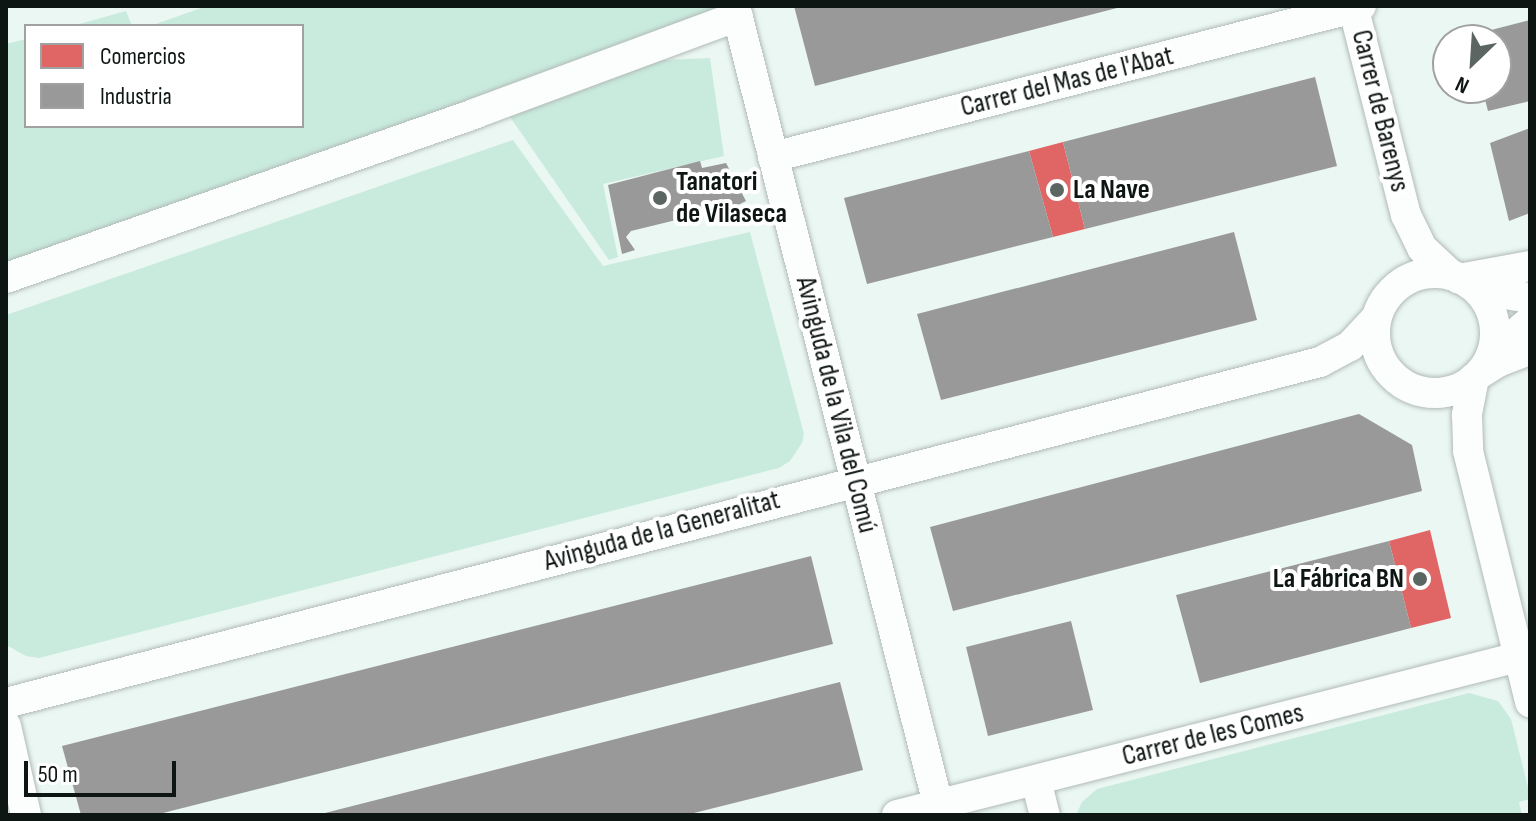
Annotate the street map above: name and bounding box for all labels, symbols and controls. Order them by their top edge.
legend [24,24,304,128]
north arrow [1432,24,1512,104]
street label: Carrer de Barenys [1344,27,1416,195]
street label: Carrer del Mas de l'Abat [957,39,1177,125]
text: Comercios [100,42,186,71]
text: N [1451,70,1474,99]
text: Industria [100,82,172,111]
place label: Tanatori de Vilaseca [676,165,787,231]
place label: La Nave [1073,173,1150,207]
marker: La Nave [1048,181,1066,199]
marker: Tanatori de Vilaseca [651,189,669,207]
street label: Avinguda de la Vila del Comú [788,273,884,537]
street label: Avinguda de la Generalitat [540,483,784,579]
place label: La Fábrica BN [1273,562,1404,596]
marker: La Fábrica BN [1411,570,1429,588]
street label: Carrer de les Comes [1119,696,1307,774]
scale bar [28,745,180,795]
text: 50 m [38,760,78,789]

